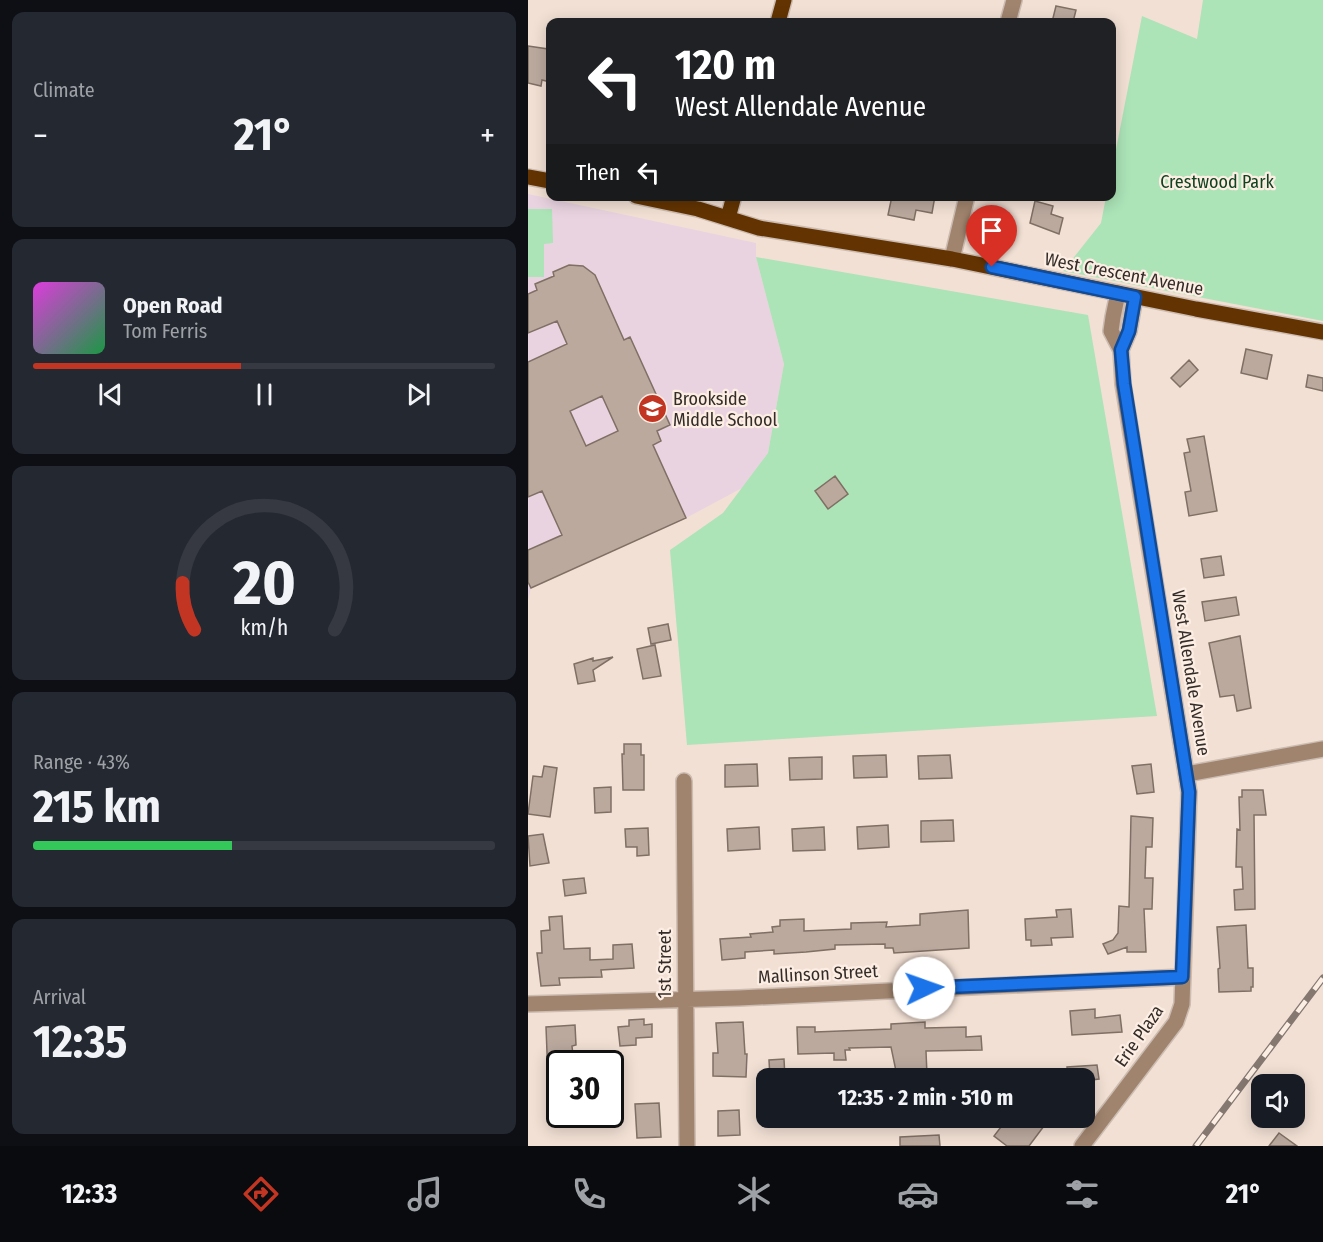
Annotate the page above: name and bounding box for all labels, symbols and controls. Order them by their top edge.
text: 120 m [675,40,776,90]
icon: left [576,42,654,120]
text: Climate [33,78,95,102]
text: West Allendale Avenue [675,91,926,123]
text: 21° [234,108,294,162]
text: − [33,116,48,156]
text: + [480,116,495,156]
icon: left [632,156,665,189]
text: Then [576,159,620,186]
park label: Crestwood Park [1160,171,1274,193]
pin [966,205,1017,267]
icon: arrive [975,214,1008,247]
street label: West Crescent Avenue [1043,248,1205,300]
text: Open Road [123,292,223,319]
text: Tom Ferris [123,319,207,343]
icon: previous [94,378,127,411]
icon: pause [248,378,281,411]
icon: next [402,378,435,411]
place label: Brookside Middle School [673,388,777,431]
school or university icon: Brookside Middle School [636,393,668,425]
text: 20 [232,546,295,621]
street label: West Allendale Avenue [1167,589,1215,758]
text: km/h [240,615,288,641]
text: Range · 43% [33,750,130,774]
text: 215 km [33,780,161,834]
street label: 1st Street [654,929,676,999]
position arrow [892,956,956,1020]
street label: Mallinson Street [757,960,879,988]
text: Arrival [33,985,86,1009]
street label: Erie Plaza [1110,1001,1168,1071]
text: 12:35 [33,1015,127,1069]
speed limit sign: 30 [546,1050,624,1128]
map controls [1251,1074,1305,1128]
button: sound [1251,1074,1305,1128]
text: 12:35 · 2 min · 510 m [838,1084,1013,1111]
icon: directions [240,1173,282,1215]
icon: music [404,1173,446,1215]
icon: phone [568,1173,610,1215]
icon: climate [733,1173,775,1215]
icon: car [897,1173,939,1215]
icon: filters [1061,1173,1103,1215]
text: 12:33 [61,1178,117,1210]
text: 21° [1226,1178,1262,1210]

